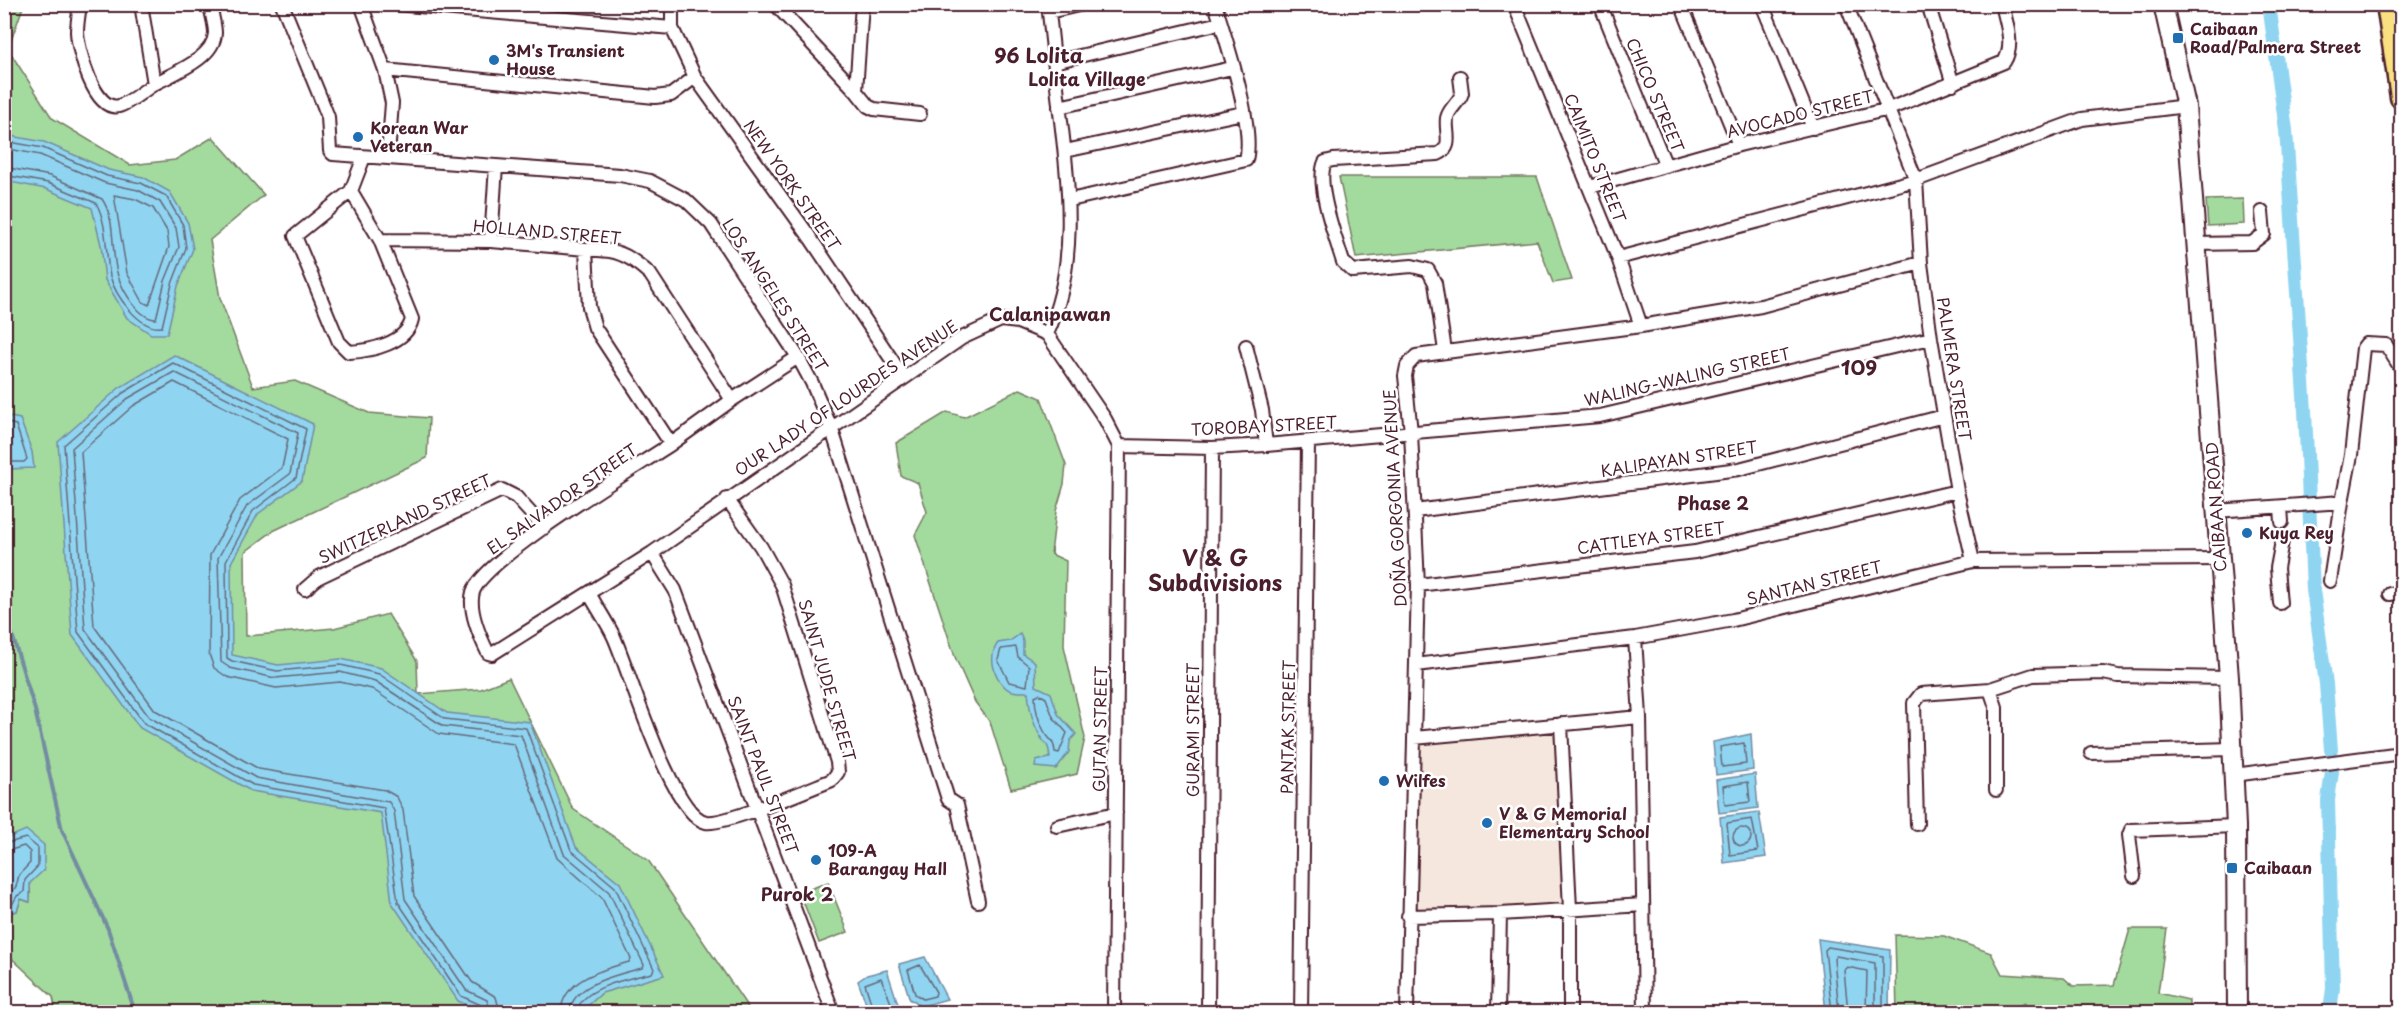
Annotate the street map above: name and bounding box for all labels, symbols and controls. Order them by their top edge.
place label: Caibaan Road/Palmera Street [2190,16,2361,58]
marker: Caibaan Road/Palmera Street [2171,31,2185,45]
street label: CHICO STREET [1621,34,1691,155]
place label: 3M's Transient House [506,38,625,80]
district label: 96 Lolita [994,40,1084,70]
marker: 3M's Transient House [487,53,501,67]
district label: Lolita Village [1028,65,1146,92]
street label: AVOCADO STREET [1724,83,1876,143]
street label: CAIMITO STREET [1559,89,1633,226]
street label: NEW YORK STREET [739,114,847,255]
place label: Korean War Veteran [370,115,469,157]
marker: Korean War Veteran [351,130,365,144]
street label: HOLLAND STREET [472,213,622,249]
street label: LOS ANGELES STREET [717,213,835,376]
street label: PALMERA STREET [1932,295,1978,442]
district label: Calanipawan [989,300,1111,327]
street label: OUR LADY OF LOURDES AVENUE [729,313,962,481]
street label: WALING-WALING STREET [1582,341,1792,411]
district label: 109 [1841,352,1877,382]
street label: DOÑA GORGONIA AVENUE [1376,389,1412,607]
street label: TOROBAY STREET [1190,409,1338,441]
street label: KALIPAYAN STREET [1599,434,1759,482]
street label: EL SALVADOR STREET [481,437,642,559]
street label: CAIBAAN ROAD [2198,441,2232,573]
street label: SWITZERLAND STREET [314,467,495,569]
district label: Phase 2 [1677,489,1749,516]
street label: CATTLEYA STREET [1575,515,1726,559]
place label: Kuya Rey [2259,520,2334,544]
marker: Kuya Rey [2240,526,2254,540]
district label: V & G Subdivisions [1148,540,1282,598]
street label: SANTAN STREET [1744,554,1884,610]
street label: SAINT JUDE STREET [793,596,863,764]
street label: PANTAK STREET [1274,660,1300,794]
street label: GURAMI STREET [1180,663,1204,797]
street label: GUTAN STREET [1086,666,1112,792]
street label: SAINT PAUL STREET [723,692,805,857]
place label: Wilfes [1396,768,1446,792]
marker: Wilfes [1377,774,1391,788]
place label: V & G Memorial Elementary School [1499,801,1650,843]
marker: V & G Memorial Elementary School [1480,816,1494,830]
place label: 109-A Barangay Hall [828,838,947,880]
marker: 109-A Barangay Hall [809,853,823,867]
place label: Caibaan [2244,855,2312,879]
marker: Caibaan [2225,861,2239,875]
district label: Purok 2 [761,880,834,907]

